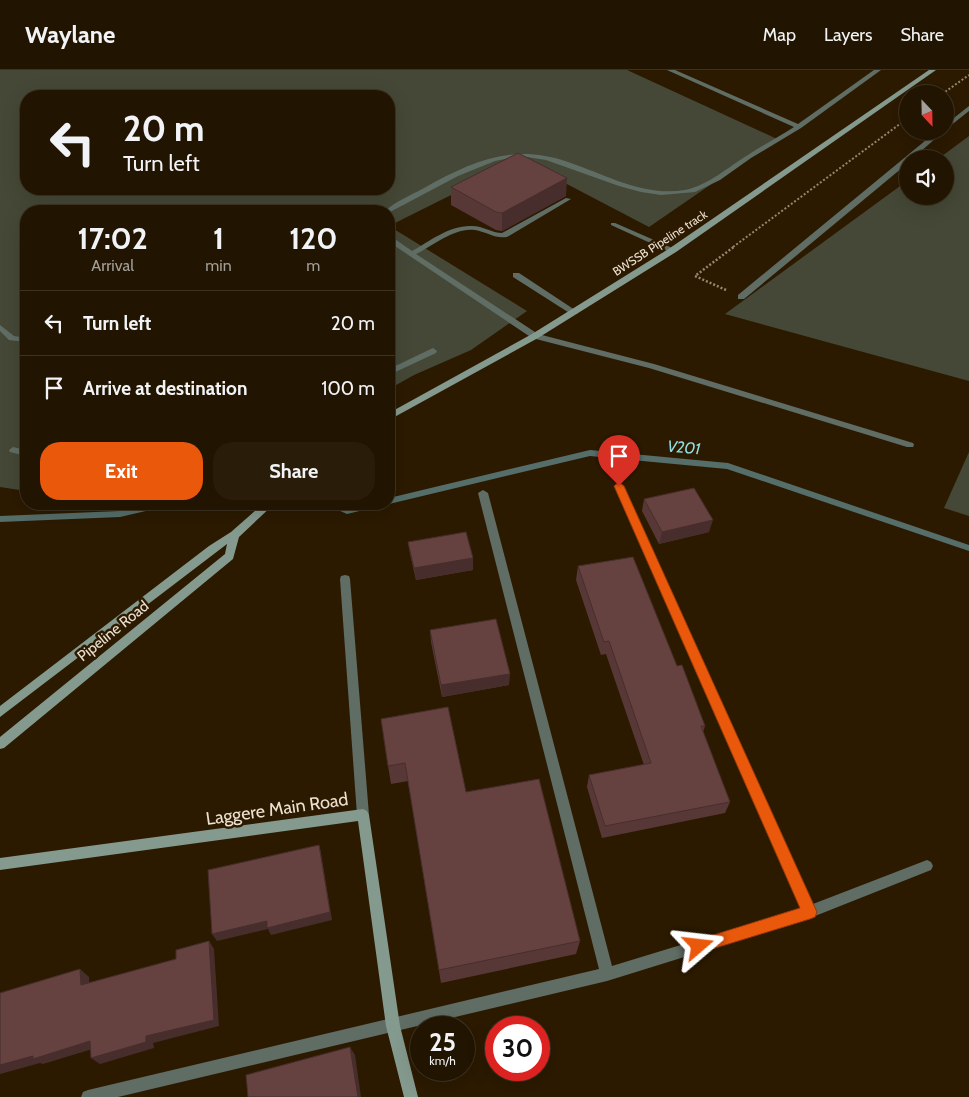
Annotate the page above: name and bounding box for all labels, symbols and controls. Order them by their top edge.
text: Waylane [25,20,115,49]
text: Map [763,24,796,46]
text: Layers [824,24,873,46]
text: Share [901,24,944,46]
north arrow [899,85,954,140]
map controls [899,85,954,205]
text: 20 m [123,107,205,150]
icon: left [40,110,105,175]
text: Turn left [123,150,200,177]
button: sound [899,150,954,205]
street label: BWSSB Pipeline track [610,206,710,279]
text: 17:02 [78,220,148,257]
text: 1 [213,220,224,257]
text: 120 [289,220,337,257]
text: Arrival [91,256,134,275]
text: min [205,256,232,275]
text: m [306,256,320,275]
icon: left [40,309,68,337]
text: Turn left [83,312,151,335]
text: 20 m [331,312,375,335]
icon: arrive [40,374,68,402]
text: Arrive at destination [83,377,247,400]
text: 100 m [321,377,375,400]
pin [598,435,640,486]
water label: V201 [667,437,701,458]
button: Exit [40,442,203,500]
button: Share [213,442,375,500]
icon: arrive [605,442,633,470]
street label: Pipeline Road [74,597,152,665]
street label: Laggere Main Road [204,788,350,830]
position arrow [672,919,724,971]
speed limit sign: 30 [485,1016,550,1081]
text: 25 [429,1027,456,1057]
text: km/h [429,1053,456,1068]

